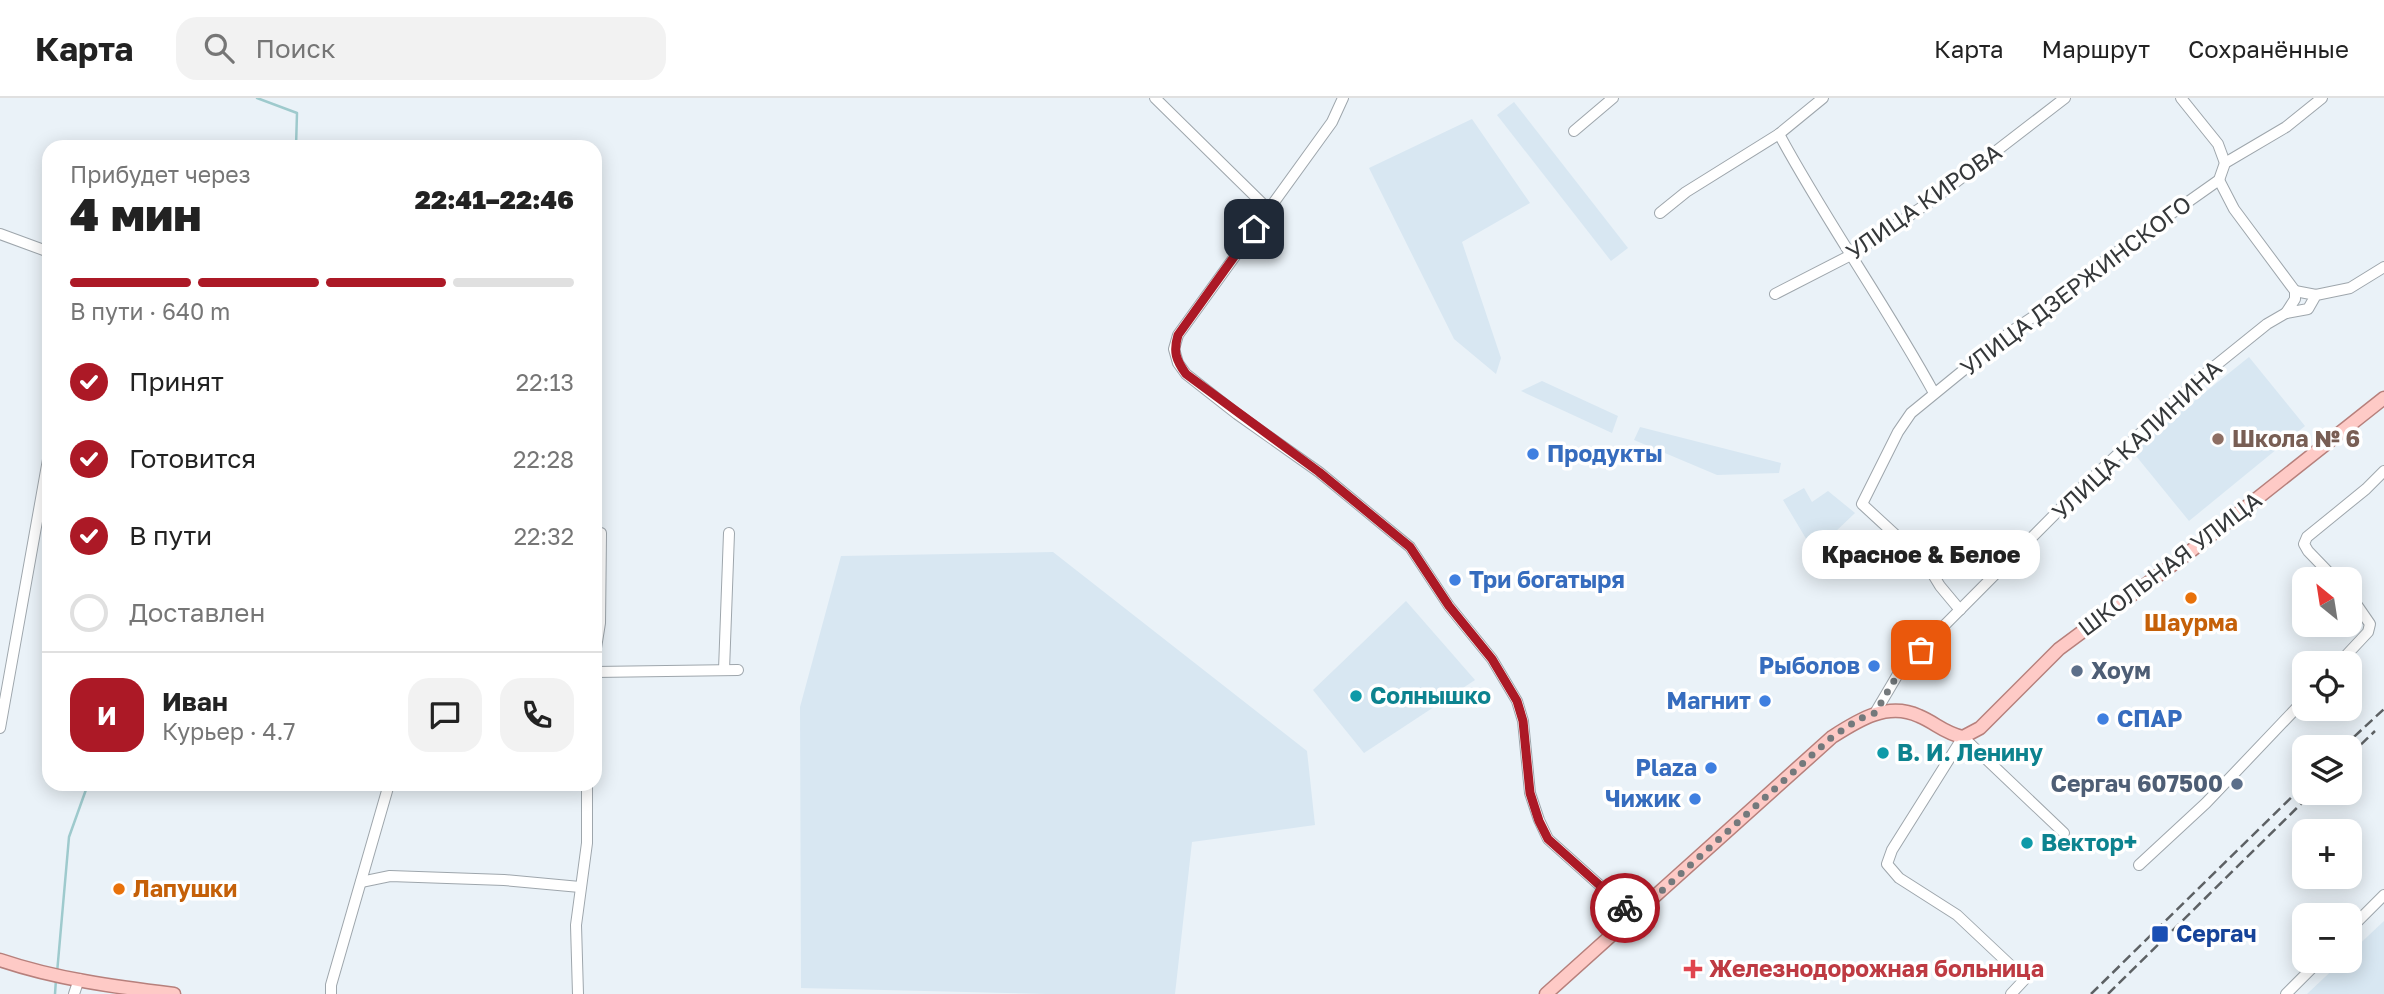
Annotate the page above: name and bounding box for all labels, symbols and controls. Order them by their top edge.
search box [176,17,666,80]
text: Карта [35,29,134,68]
icon: search [200,29,238,67]
text: Поиск [256,33,336,64]
text: Карта [1934,34,2004,63]
text: Маршрут [2042,34,2150,63]
text: Сохранённые [2188,34,2349,63]
street label: УЛИЦА КИРОВА [1840,137,2007,265]
text: Прибудет через [70,160,251,188]
text: 22:41–22:46 [415,184,574,215]
text: 4 мин [70,186,202,241]
street label: УЛИЦА ДЗЕРЖИНСКОГО [1954,189,2196,381]
pin [1224,199,1284,259]
icon: home [1235,210,1273,248]
text: В пути · 640 m [70,297,230,325]
street label: УЛИЦА КАЛИНИНА [2046,353,2227,525]
icon: check [70,363,108,401]
text: Принят [129,366,224,397]
text: 22:13 [516,368,574,396]
place label: Школа № 6 [2232,424,2360,452]
marker: Школа № 6 [2210,431,2226,447]
place label: Продукты [1547,439,1663,467]
icon: check [70,440,108,478]
text: Готовится [129,443,256,474]
text: 22:28 [513,445,574,473]
marker: Продукты [1525,446,1541,462]
street label: ШКОЛЬНАЯ УЛИЦА [2072,485,2267,641]
icon: check [70,517,108,555]
text: В пути [129,520,212,551]
text: 22:32 [514,522,574,550]
callout: Красное & Белое [1802,531,2040,580]
text: Красное & Белое [1822,540,2020,568]
place label: Три богатыря [1469,565,1625,593]
north arrow [2292,567,2362,637]
map controls [2292,567,2362,973]
marker: Три богатыря [1447,572,1463,588]
marker: Шаурма [2183,590,2199,606]
text: Доставлен [129,597,265,628]
place label: Шаурма [2144,608,2238,636]
pin [1891,620,1951,680]
icon: bag [1902,631,1940,669]
place label: Рыболов [1759,651,1860,679]
button: locate [2292,651,2362,721]
place label: Хоум [2091,656,2151,684]
marker: Рыболов [1866,658,1882,674]
marker: Хоум [2069,663,2085,679]
button: chat [408,678,482,752]
button: phone [500,678,574,752]
place label: Солнышко [1370,681,1491,709]
text: Иван [162,686,228,717]
place label: Магнит [1667,686,1751,714]
marker: Солнышко [1348,688,1364,704]
marker: Магнит [1757,693,1773,709]
text: И [97,700,117,731]
place label: СПАР [2117,704,2182,732]
marker: СПАР [2095,711,2111,727]
text: Курьер · 4.7 [162,717,296,745]
button: layers [2292,735,2362,805]
place label: В. И. Ленину [1897,738,2043,766]
marker: В. И. Ленину [1875,745,1891,761]
place label: Plaza [1635,753,1697,781]
marker: Plaza [1703,760,1719,776]
place label: Сергач 607500 [2051,769,2223,797]
marker: Сергач 607500 [2229,776,2245,792]
place label: Чижик [1605,784,1682,812]
marker: Чижик [1687,791,1703,807]
button: + [2292,819,2362,889]
place label: Вектор+ [2041,828,2137,856]
marker: Вектор+ [2019,835,2035,851]
courier [1590,873,1660,943]
place label: Лапушки [133,874,237,902]
marker: Лапушки [111,881,127,897]
icon: bike [1606,889,1644,927]
button: − [2292,903,2362,973]
place label: Сергач [2176,919,2257,947]
marker: Сергач [2150,924,2170,944]
place label: Железнодорожная больница [1709,954,2044,982]
marker: Железнодорожная больница [1683,959,1703,979]

